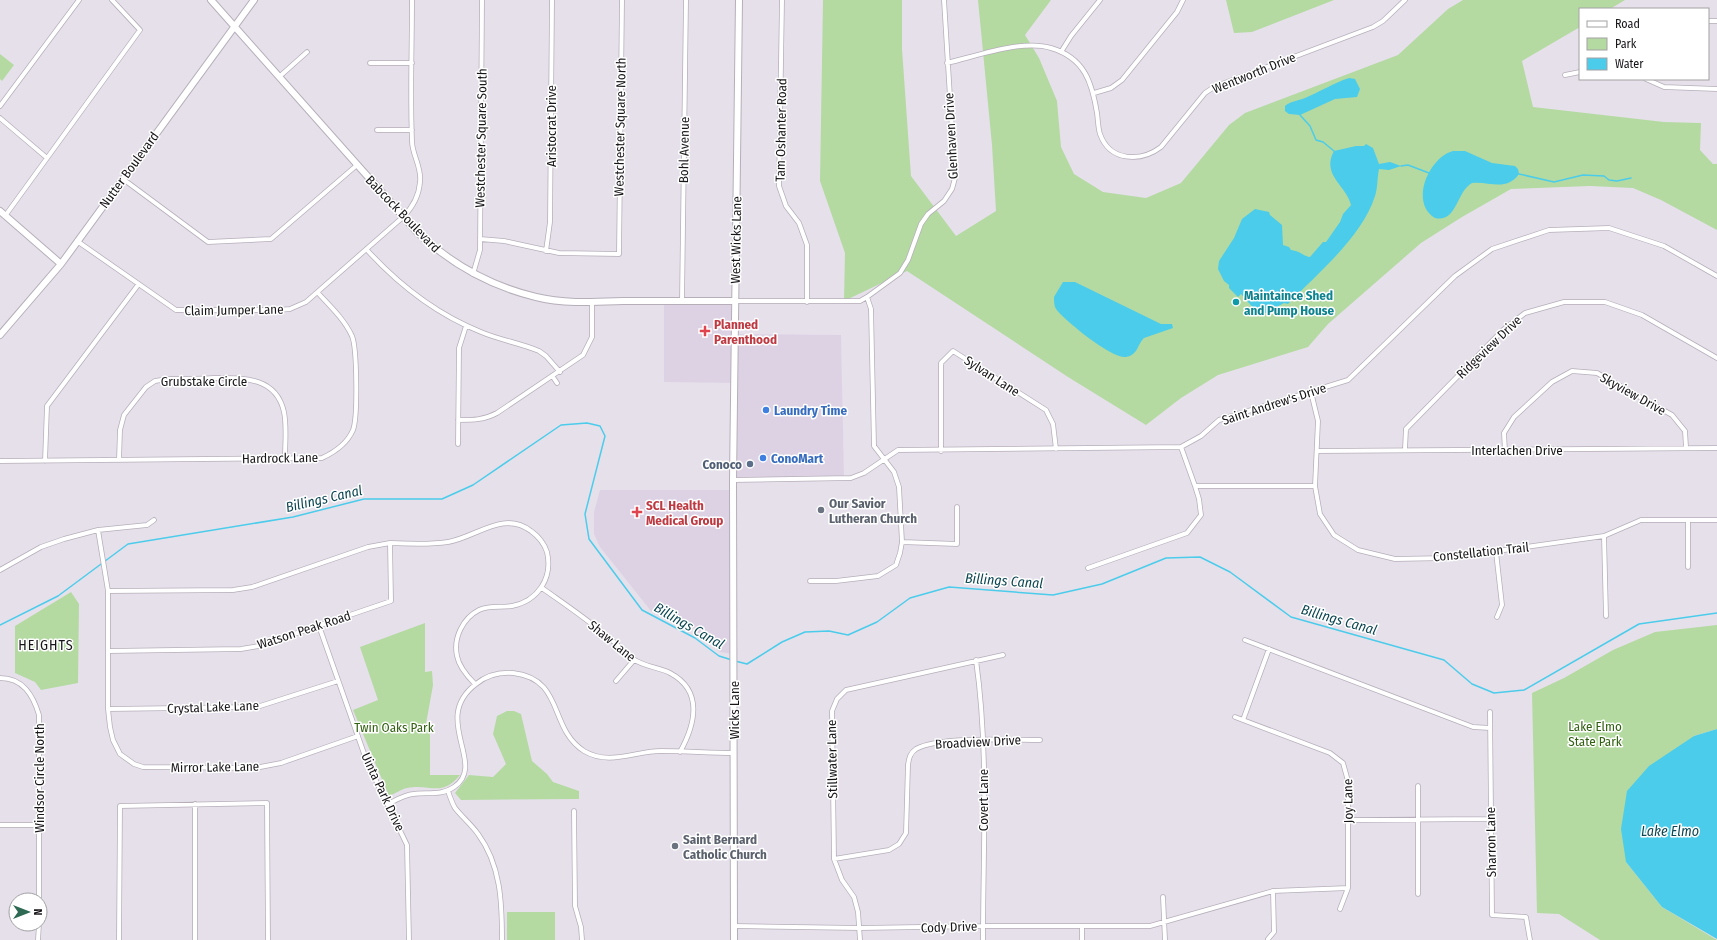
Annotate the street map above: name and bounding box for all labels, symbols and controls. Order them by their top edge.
legend [1579,8,1709,80]
text: Road [1615,17,1640,31]
text: Park [1615,37,1637,51]
street label: Wentworth Drive [1210,49,1298,97]
text: Water [1615,57,1644,71]
street label: Westchester Square North [611,58,629,196]
street label: Westchester Square South [472,68,490,208]
street label: Tam Oshanter Road [773,78,789,182]
street label: Aristocrat Drive [544,85,559,167]
street label: Glenhaven Drive [941,92,961,180]
street label: Bohl Avenue [676,117,692,183]
street label: Nutter Boulevard [96,129,162,211]
street label: Babcock Boulevard [363,173,443,255]
street label: West Wicks Lane [728,196,744,284]
place label: Maintaince Shed and Pump House [1244,288,1334,318]
marker: Maintaince Shed and Pump House [1231,297,1241,307]
street label: Claim Jumper Lane [184,302,284,318]
street label: Ridgeview Drive [1454,312,1524,382]
place label: Planned Parenthood [714,317,777,347]
marker: Planned Parenthood [699,325,711,337]
street label: Sylvan Lane [962,353,1022,399]
street label: Skyview Drive [1597,370,1669,418]
street label: Grubstake Circle [161,374,247,389]
street label: Saint Andrew's Drive [1220,380,1328,428]
place label: Laundry Time [774,403,847,418]
marker: Laundry Time [761,405,771,415]
street label: Interlachen Drive [1471,443,1563,458]
street label: Hardrock Lane [242,450,318,466]
place label: ConoMart [771,451,824,466]
marker: ConoMart [758,453,768,463]
place label: Conoco [702,457,742,472]
marker: Conoco [745,459,755,469]
water label: Billings Canal [284,482,364,516]
place label: Our Savior Lutheran Church [829,496,917,526]
place label: SCL Health Medical Group [646,498,723,528]
marker: Our Savior Lutheran Church [816,505,826,515]
marker: SCL Health Medical Group [631,506,643,518]
street label: Constellation Trail [1432,539,1530,564]
water label: Billings Canal [964,570,1044,592]
water label: Billings Canal [651,599,727,653]
water label: Billings Canal [1299,601,1379,639]
street label: Watson Peak Road [255,608,353,652]
street label: Shaw Lane [585,617,639,665]
district label: HEIGHTS [18,637,74,654]
street label: Wicks Lane [727,681,742,739]
street label: Crystal Lake Lane [167,698,259,716]
street label: Stillwater Lane [824,719,840,799]
park label: Lake Elmo State Park [1568,719,1623,749]
park label: Twin Oaks Park [354,720,435,735]
street label: Windsor Circle North [32,723,47,833]
street label: Broadview Drive [935,732,1021,752]
street label: Uinta Park Drive [358,750,408,834]
street label: Mirror Lake Lane [171,759,259,775]
street label: Covert Lane [976,769,991,831]
street label: Joy Lane [1340,779,1356,823]
street label: Sharron Lane [1483,807,1499,877]
water label: Lake Elmo [1641,823,1699,840]
place label: Saint Bernard Catholic Church [683,832,767,862]
marker: Saint Bernard Catholic Church [670,841,680,851]
north arrow [8,892,48,932]
text: N [31,909,44,915]
street label: Cody Drive [920,919,978,935]

